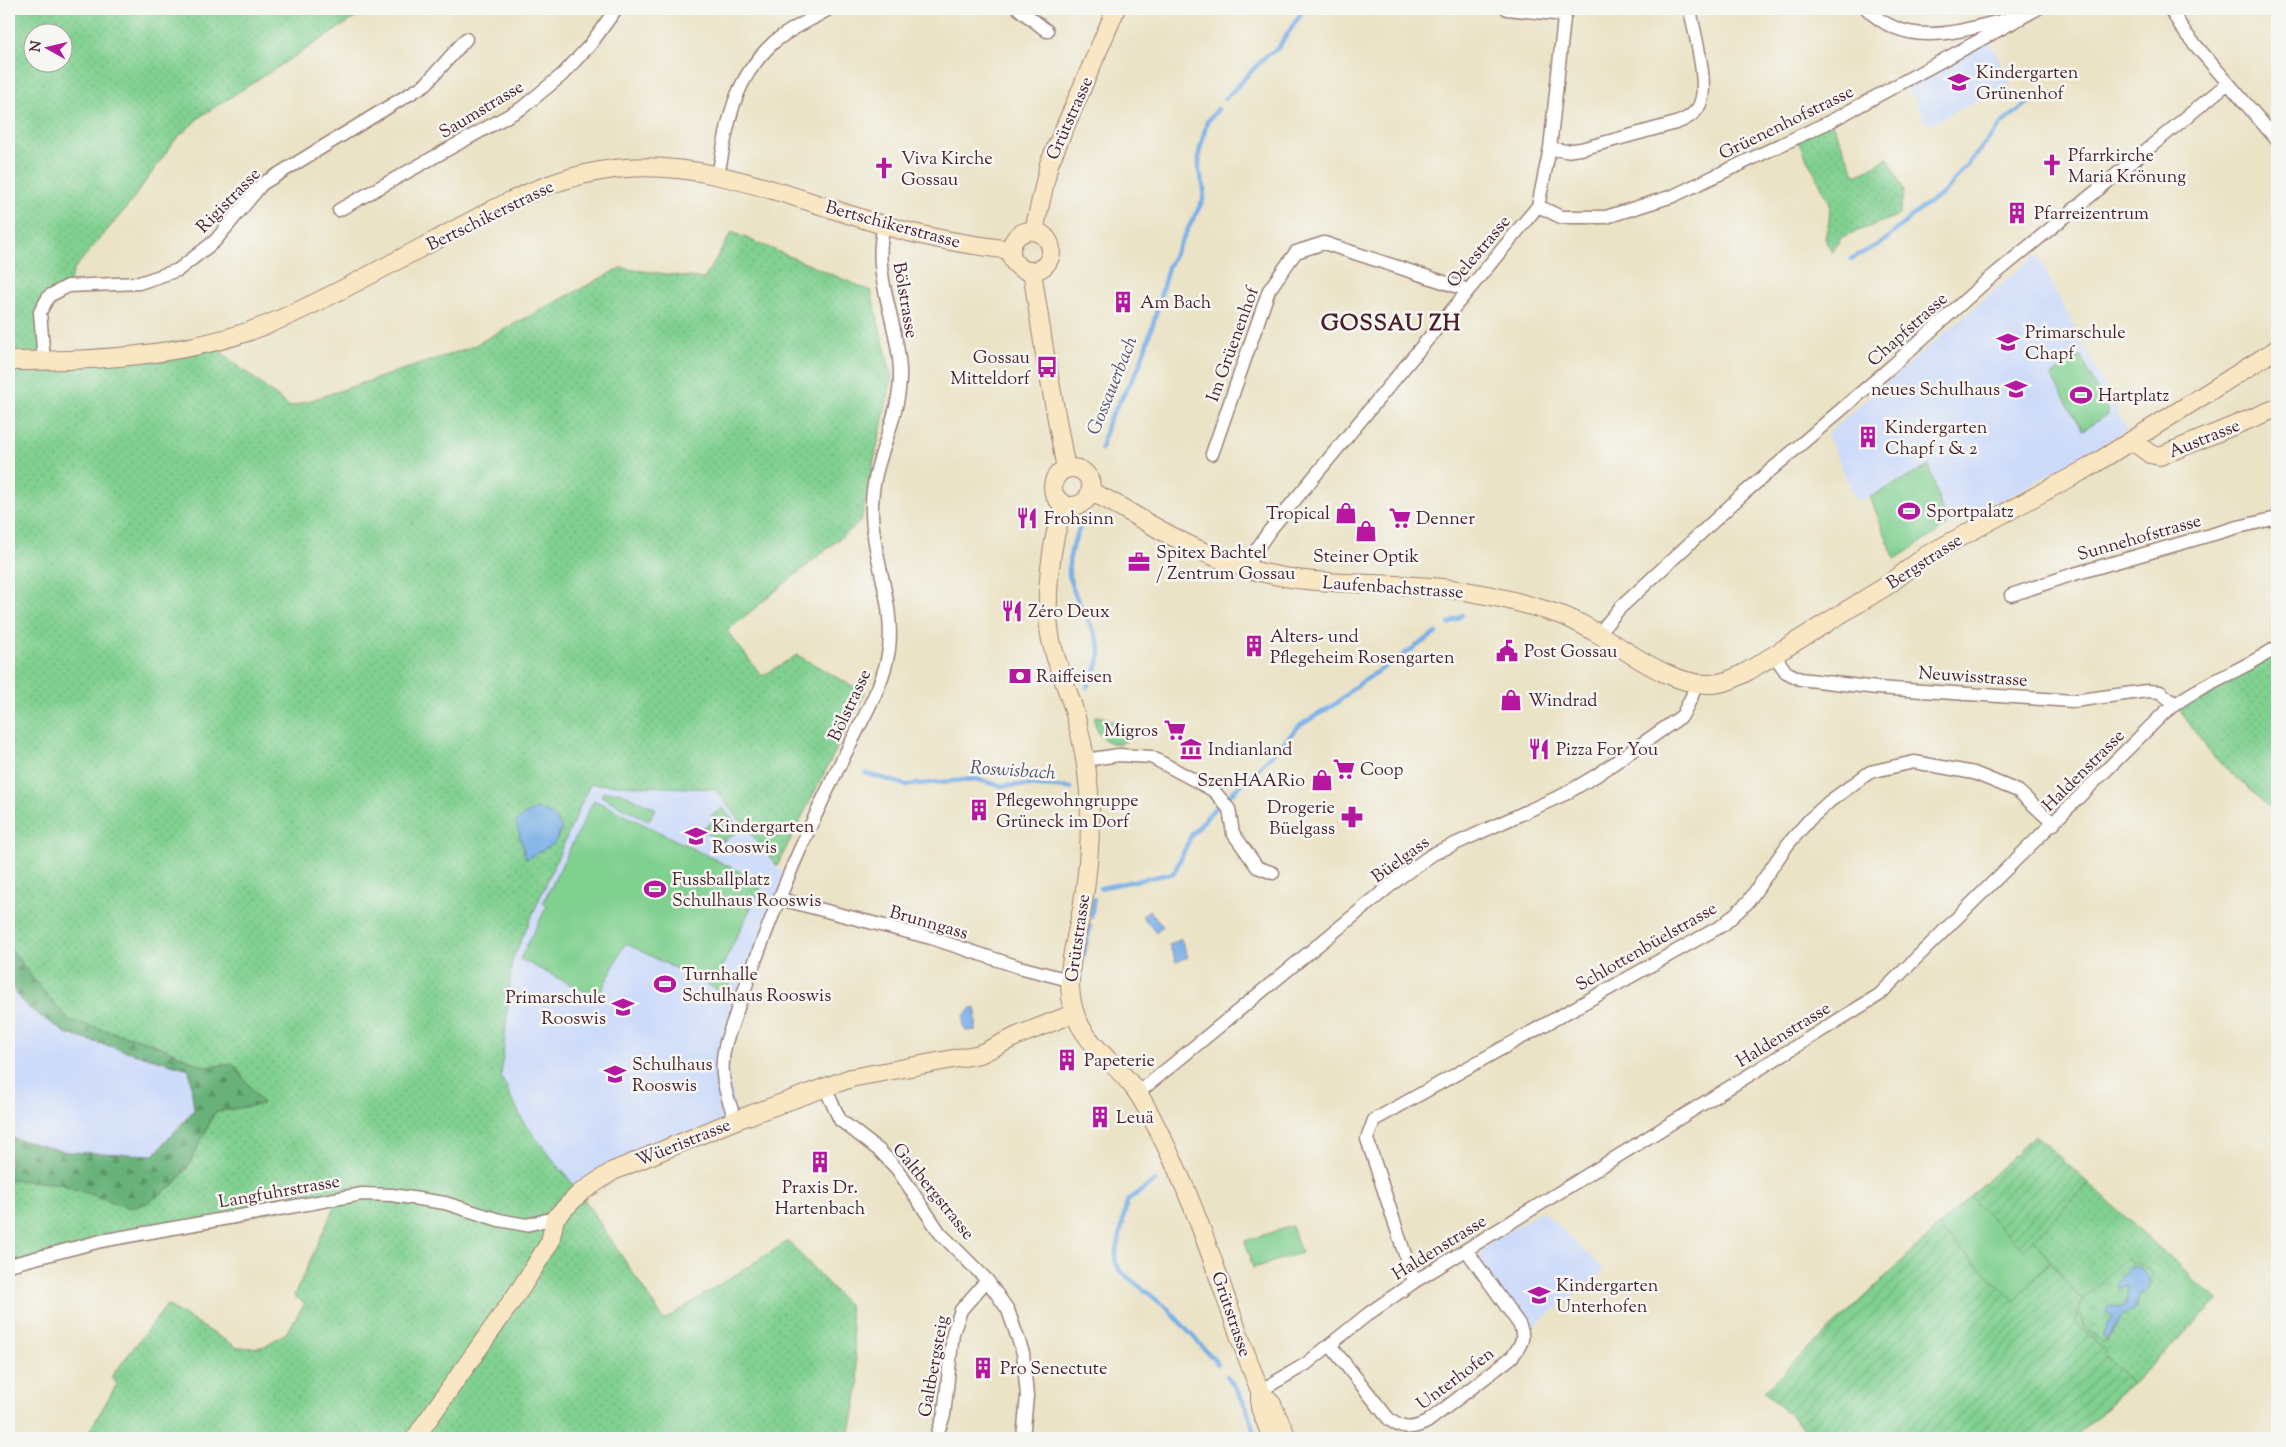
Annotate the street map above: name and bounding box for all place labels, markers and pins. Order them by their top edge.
place label: Kindergarten Grünenhof [1976,61,2079,108]
school or university icon: Kindergarten Grünenhof [1946,69,1972,95]
place label: Pfarrkirche Maria Krönung [2068,144,2186,191]
place label: Viva Kirche Gossau [901,147,993,194]
church icon: Pfarrkirche Maria Krönung [2039,152,2065,178]
church icon: Viva Kirche Gossau [871,155,897,181]
building icon: Pfarreizentrum [2004,200,2030,226]
place label: Pfarreizentrum [2034,202,2149,228]
building icon: Am Bach [1110,289,1136,315]
place label: Am Bach [1140,291,1212,317]
place label: Primarschule Chapf [2025,321,2126,368]
school or university icon: Primarschule Chapf [1995,329,2021,355]
place label: Gossau Mitteldorf [950,346,1031,393]
bus stop icon: Gossau Mitteldorf [1034,354,1060,380]
school or university icon: neues Schulhaus [2003,376,2029,402]
place label: neues Schulhaus [1871,378,2000,404]
sports icon: Hartplatz [2068,382,2094,408]
place label: Hartplatz [2098,384,2169,410]
place label: Kindergarten Chapf 1 & 2 [1885,416,1988,463]
building icon: Kindergarten Chapf 1 & 2 [1855,424,1881,450]
sports icon: Sportpalatz [1896,498,1922,524]
shop icon: Tropical [1333,500,1359,526]
place label: Sportpalatz [1926,500,2014,526]
place label: Tropical [1266,502,1330,528]
restaurant icon: Frohsinn [1014,505,1040,531]
supermarket icon: Denner [1387,505,1413,531]
place label: Frohsinn [1044,507,1115,533]
place label: Denner [1416,507,1475,533]
shop icon: Steiner Optik [1353,518,1379,544]
place label: Spitex Bachtel / Zentrum Gossau [1156,541,1295,588]
place label: Steiner Optik [1313,545,1419,571]
office icon: Spitex Bachtel / Zentrum Gossau [1126,549,1152,575]
restaurant icon: Zéro Deux [999,598,1025,624]
place label: Zéro Deux [1028,600,1110,626]
place label: Alters- und Pflegeheim Rosengarten [1270,625,1455,672]
building icon: Alters- und Pflegeheim Rosengarten [1241,633,1267,659]
public building icon: Post Gossau [1494,638,1520,664]
place label: Post Gossau [1524,640,1617,666]
bank icon: Raiffeisen [1007,663,1033,689]
place label: Raiffeisen [1036,665,1113,691]
shop icon: Windrad [1498,687,1524,713]
place label: Windrad [1528,689,1597,715]
supermarket icon: Migros [1162,717,1188,743]
place label: Migros [1104,719,1158,745]
museum icon: Indianland [1178,736,1204,762]
restaurant icon: Pizza For You [1526,736,1552,762]
place label: Indianland [1208,738,1293,764]
place label: Pizza For You [1556,738,1658,764]
supermarket icon: Coop [1331,756,1357,782]
place label: Coop [1360,758,1404,784]
shop icon: SzenHAARio [1309,767,1335,793]
place label: SzenHAARio [1197,769,1305,795]
place label: Pflegewohngruppe Grüneck im Dorf [996,789,1139,836]
place label: Drogerie Büelgass [1267,796,1335,843]
building icon: Pflegewohngruppe Grüneck im Dorf [966,797,992,823]
pharmacy icon: Drogerie Büelgass [1339,804,1365,830]
place label: Kindergarten Rooswis [712,815,815,862]
school or university icon: Kindergarten Rooswis [683,823,709,849]
place label: Fussballplatz Schulhaus Rooswis [672,868,821,915]
sports icon: Fussballplatz Schulhaus Rooswis [642,876,668,902]
place label: Turnhalle Schulhaus Rooswis [682,963,831,1010]
sports icon: Turnhalle Schulhaus Rooswis [652,971,678,997]
place label: Primarschule Rooswis [505,986,606,1033]
school or university icon: Primarschule Rooswis [610,994,636,1020]
building icon: Papeterie [1054,1047,1080,1073]
place label: Papeterie [1084,1049,1155,1075]
place label: Schulhaus Rooswis [632,1053,713,1100]
school or university icon: Schulhaus Rooswis [602,1061,628,1087]
building icon: Leuä [1087,1104,1113,1130]
place label: Leuä [1116,1106,1154,1132]
building icon: Praxis Dr. Hartenbach [807,1149,833,1175]
place label: Praxis Dr. Hartenbach [775,1176,866,1223]
place label: Kindergarten Unterhofen [1556,1274,1659,1321]
school or university icon: Kindergarten Unterhofen [1526,1282,1552,1308]
building icon: Pro Senectute [970,1355,996,1381]
place label: Pro Senectute [1000,1357,1107,1383]

